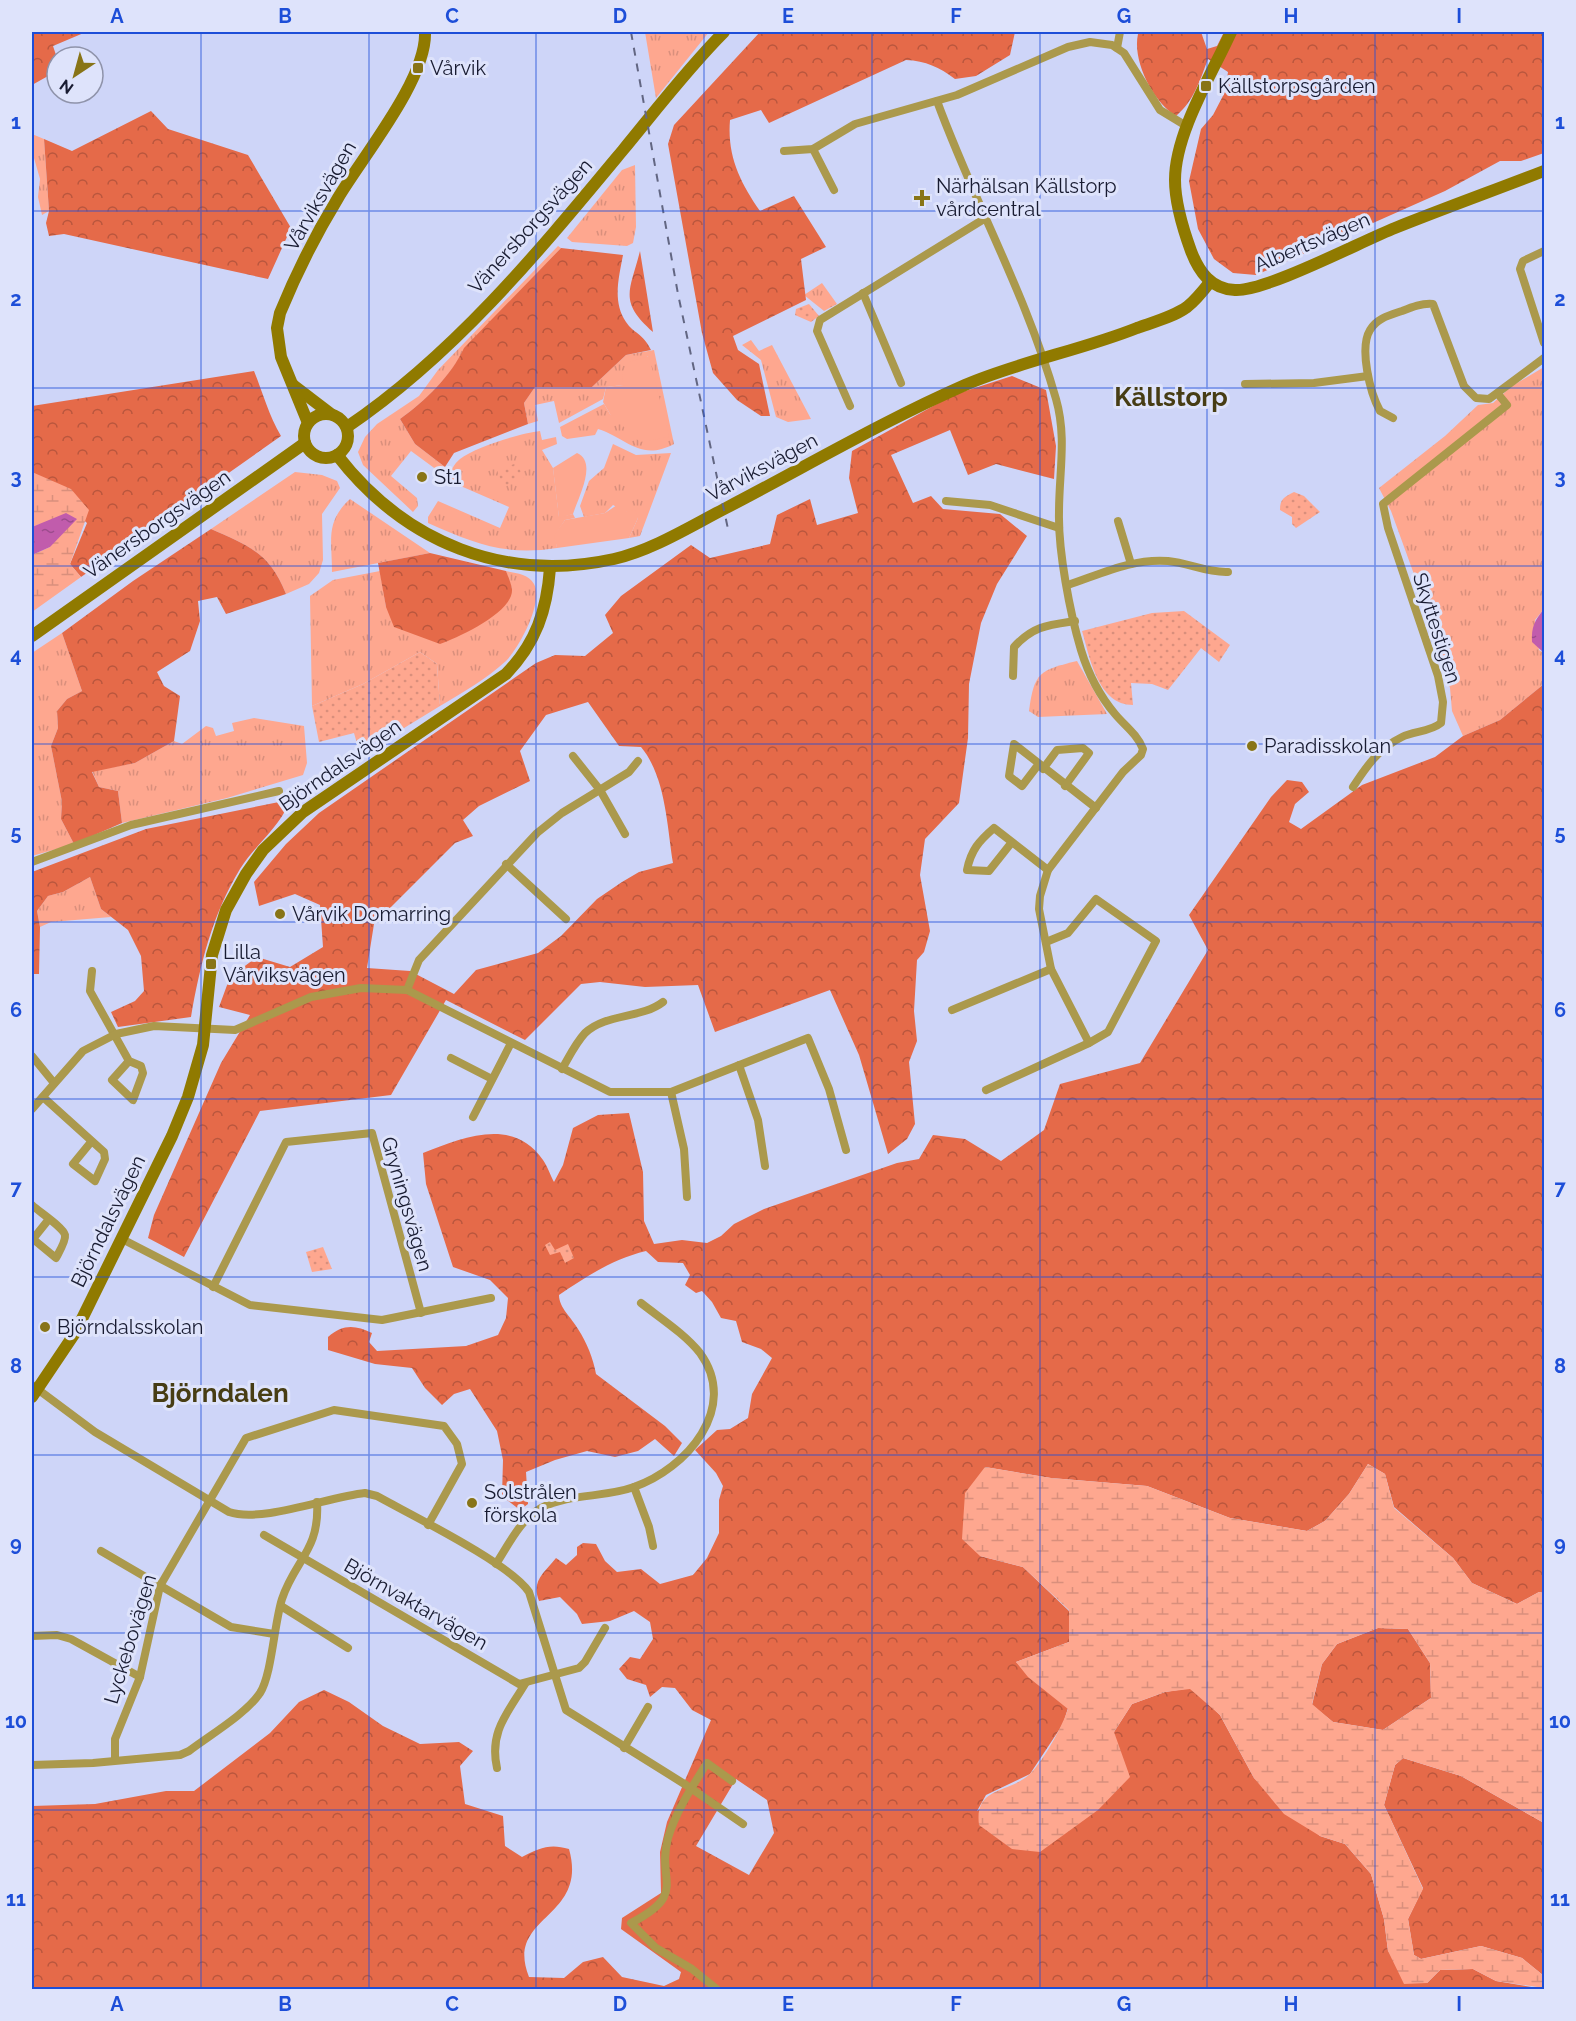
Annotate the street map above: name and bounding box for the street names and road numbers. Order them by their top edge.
street label: Vårviksvägen [279,137,361,255]
street label: Vänersborgsvägen [463,154,597,298]
street label: Albertsvägen [1251,207,1373,277]
street label: Vårviksvägen [702,428,822,506]
street label: Vänersborgsvägen [79,464,235,584]
street label: Skyttestigen [1408,570,1466,686]
street label: Björndalsvägen [274,714,406,816]
street label: Gryningsvägen [376,1134,438,1274]
street label: Björndalsvägen [66,1151,150,1291]
street label: Björnvaktarvägen [340,1553,492,1655]
street label: Lyckebovägen [99,1571,161,1707]

